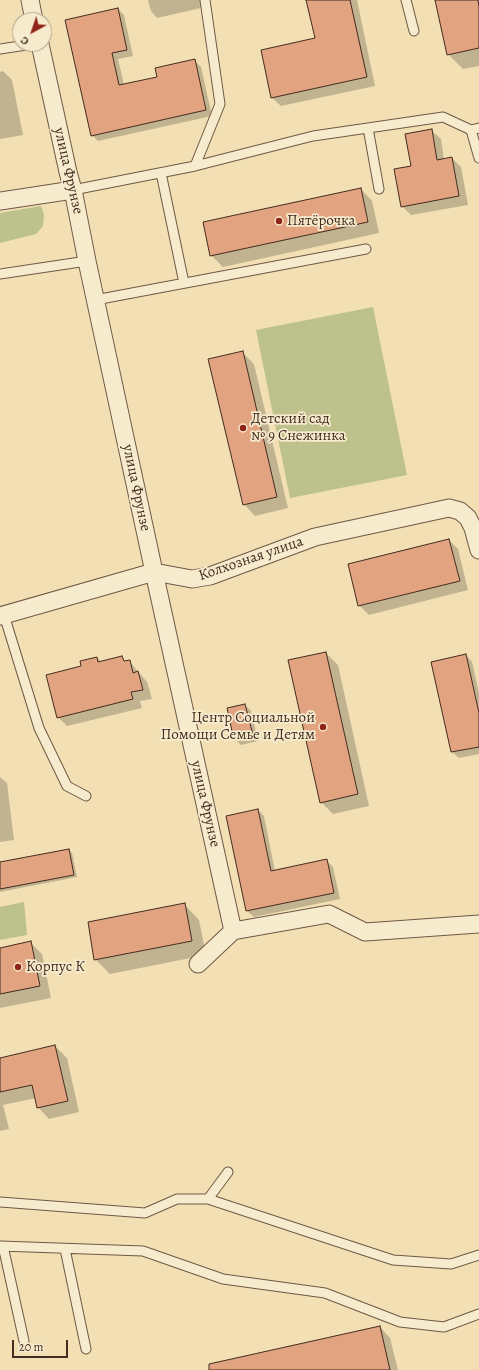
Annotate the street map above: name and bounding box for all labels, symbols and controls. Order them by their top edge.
north arrow [12,12,52,52]
text: С [17,33,32,49]
street label: улица Фрунзе [49,126,87,216]
place label: Пятёрочка [287,212,355,230]
marker: Пятёрочка [274,216,284,226]
place label: Детский сад № 9 Снежинка [251,410,346,445]
marker: Детский сад № 9 Снежинка [238,423,248,433]
street label: улица Фрунзе [118,443,154,533]
street label: Колхозная улица [196,533,306,585]
place label: Центр Социальной Помощи Семье и Детям [161,709,315,744]
marker: Центр Социальной Помощи Семье и Детям [318,722,328,732]
street label: улица Фрунзе [186,759,224,849]
place label: Корпус К [26,958,85,976]
marker: Корпус К [13,962,23,972]
scale bar [14,1332,70,1358]
text: 20 m [19,1339,43,1355]

